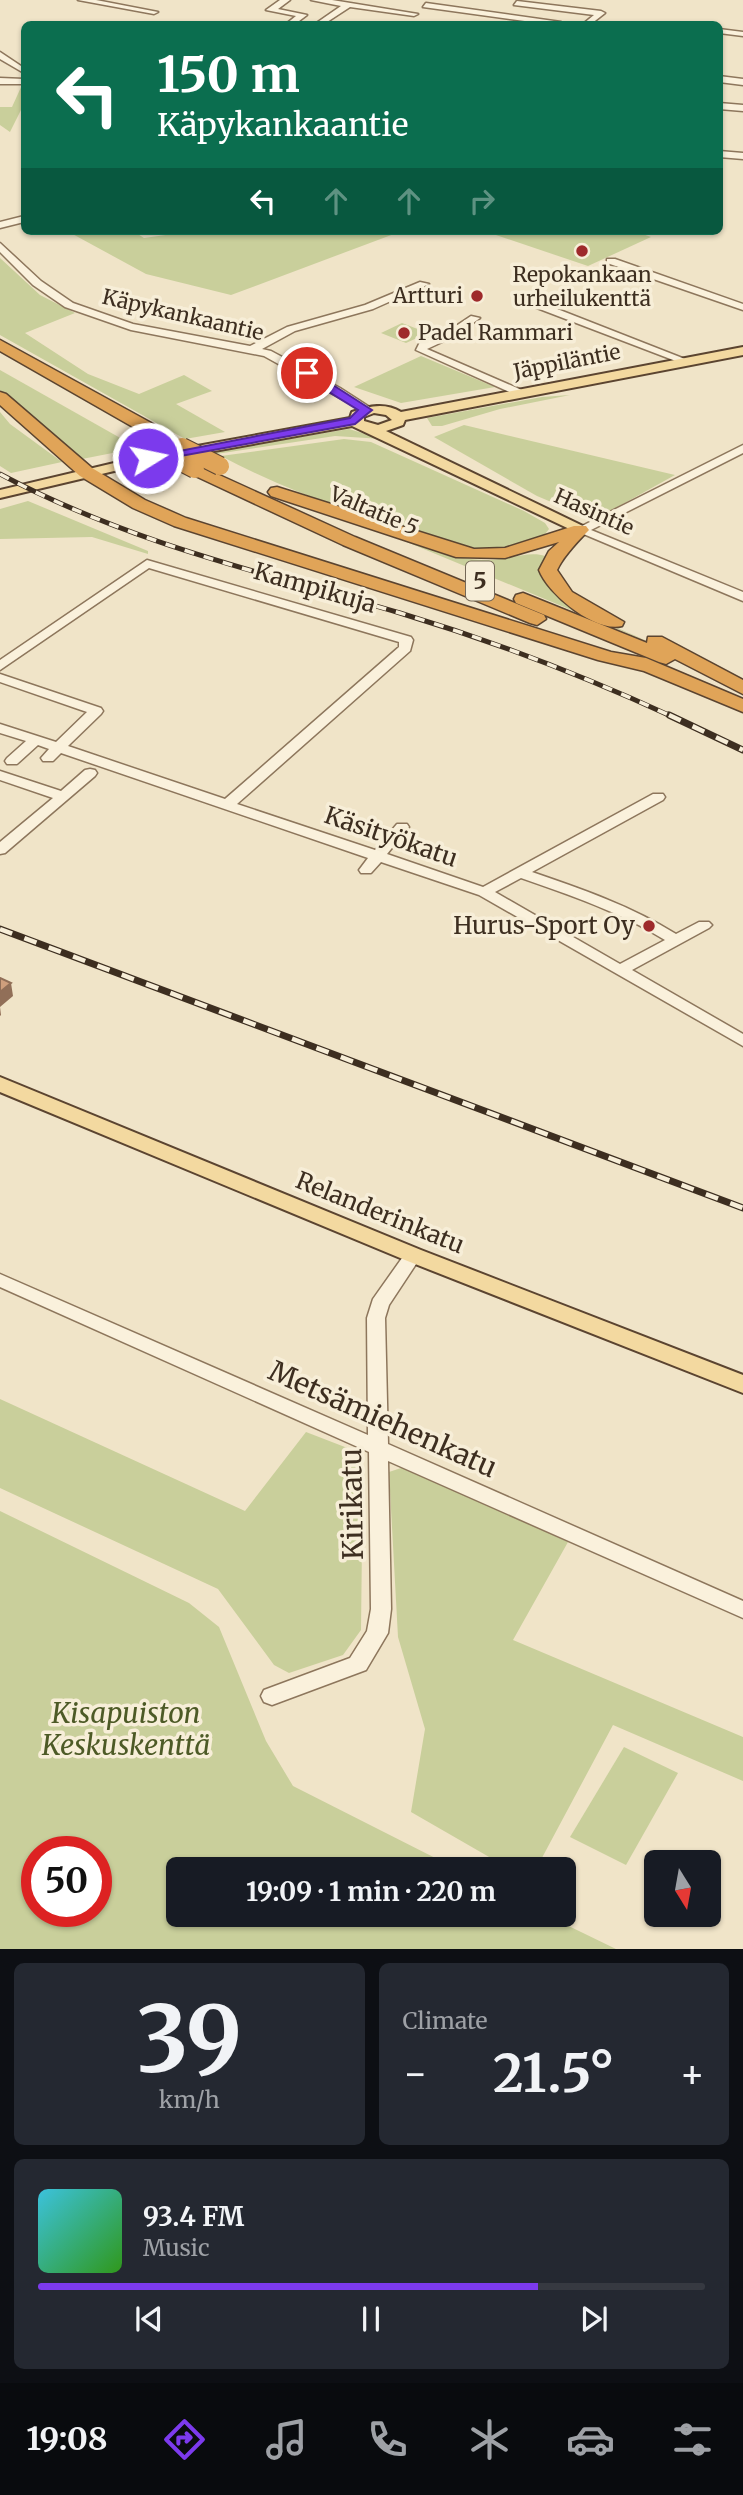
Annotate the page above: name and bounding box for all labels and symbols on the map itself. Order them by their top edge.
marker: Repokankaan urheilukenttä [574,243,590,259]
place label: Repokankaan urheilukenttä [512,261,652,312]
place label: Artturi [392,282,463,309]
street label: Käpykankaantie [100,283,267,346]
marker: Artturi [469,288,485,304]
place label: Padel Rammari [418,319,573,346]
marker: Padel Rammari [396,325,412,341]
street label: Jäppiläntie [510,338,623,385]
pin [277,343,337,403]
position arrow [111,421,185,495]
street label: Valtatie 5 [325,480,422,541]
street label: Hasintie [550,482,638,541]
street label: Kampikuja [250,555,380,620]
road number: 5 [466,562,494,600]
street label: Käsityökatu [321,799,462,874]
place label: Hurus-Sport Oy [453,910,635,941]
marker: Hurus-Sport Oy [641,918,657,934]
street label: Relanderinkatu [291,1165,469,1260]
street label: Metsämiehenkatu [263,1352,503,1486]
street label: Kirikatu [333,1448,371,1560]
park label: Kisapuiston Keskuskenttä [41,1695,210,1763]
speed limit sign: 50 [21,1836,112,1927]
north arrow [644,1850,721,1927]

